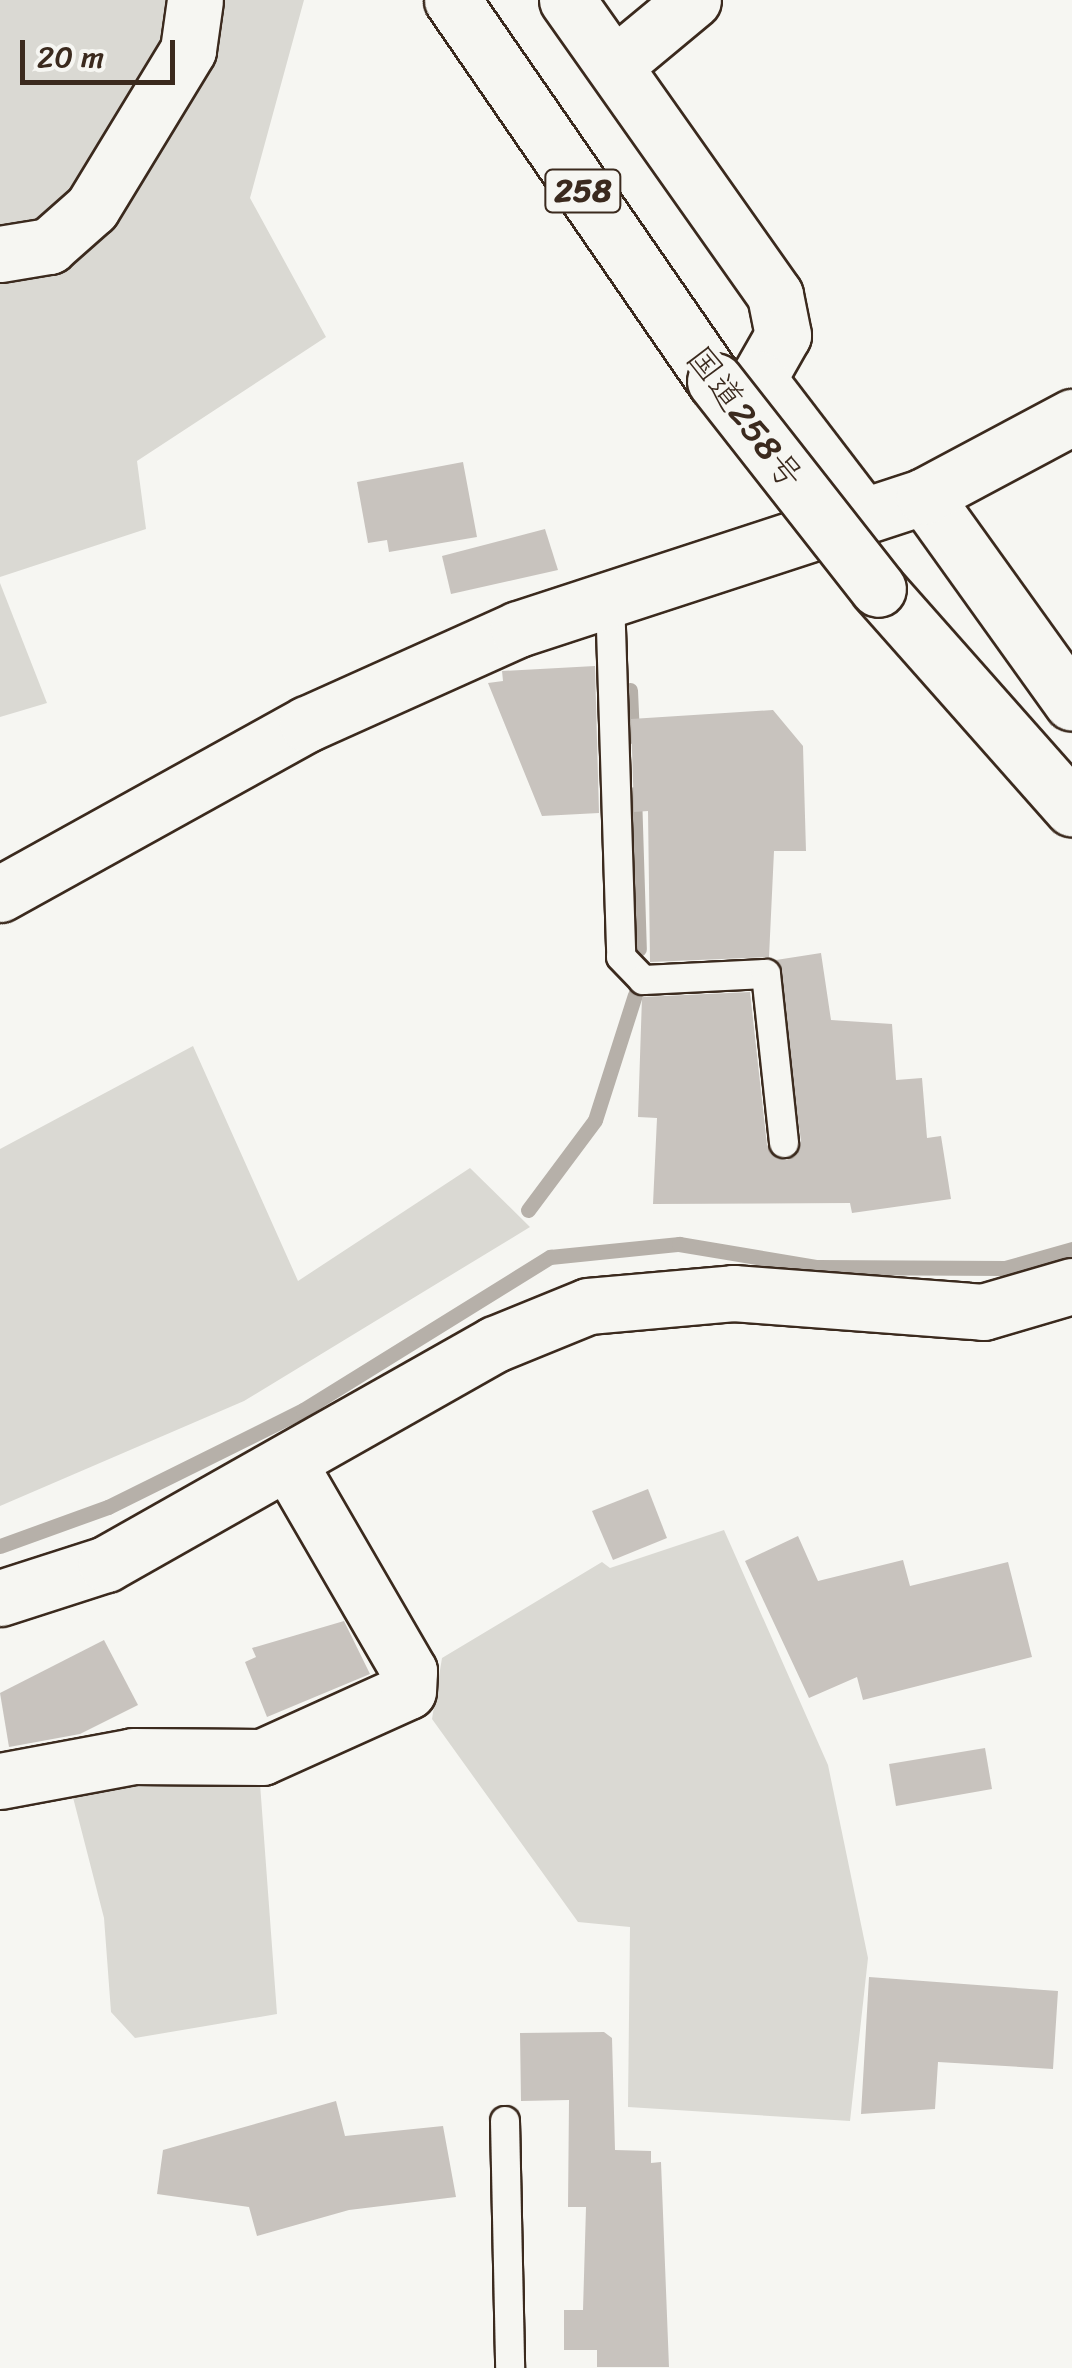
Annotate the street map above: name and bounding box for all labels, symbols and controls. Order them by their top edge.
scale bar [25,20,180,82]
text: 20 m [37,30,104,84]
road number: 258 [543,164,623,218]
street label: 国道258号 [678,337,812,497]

